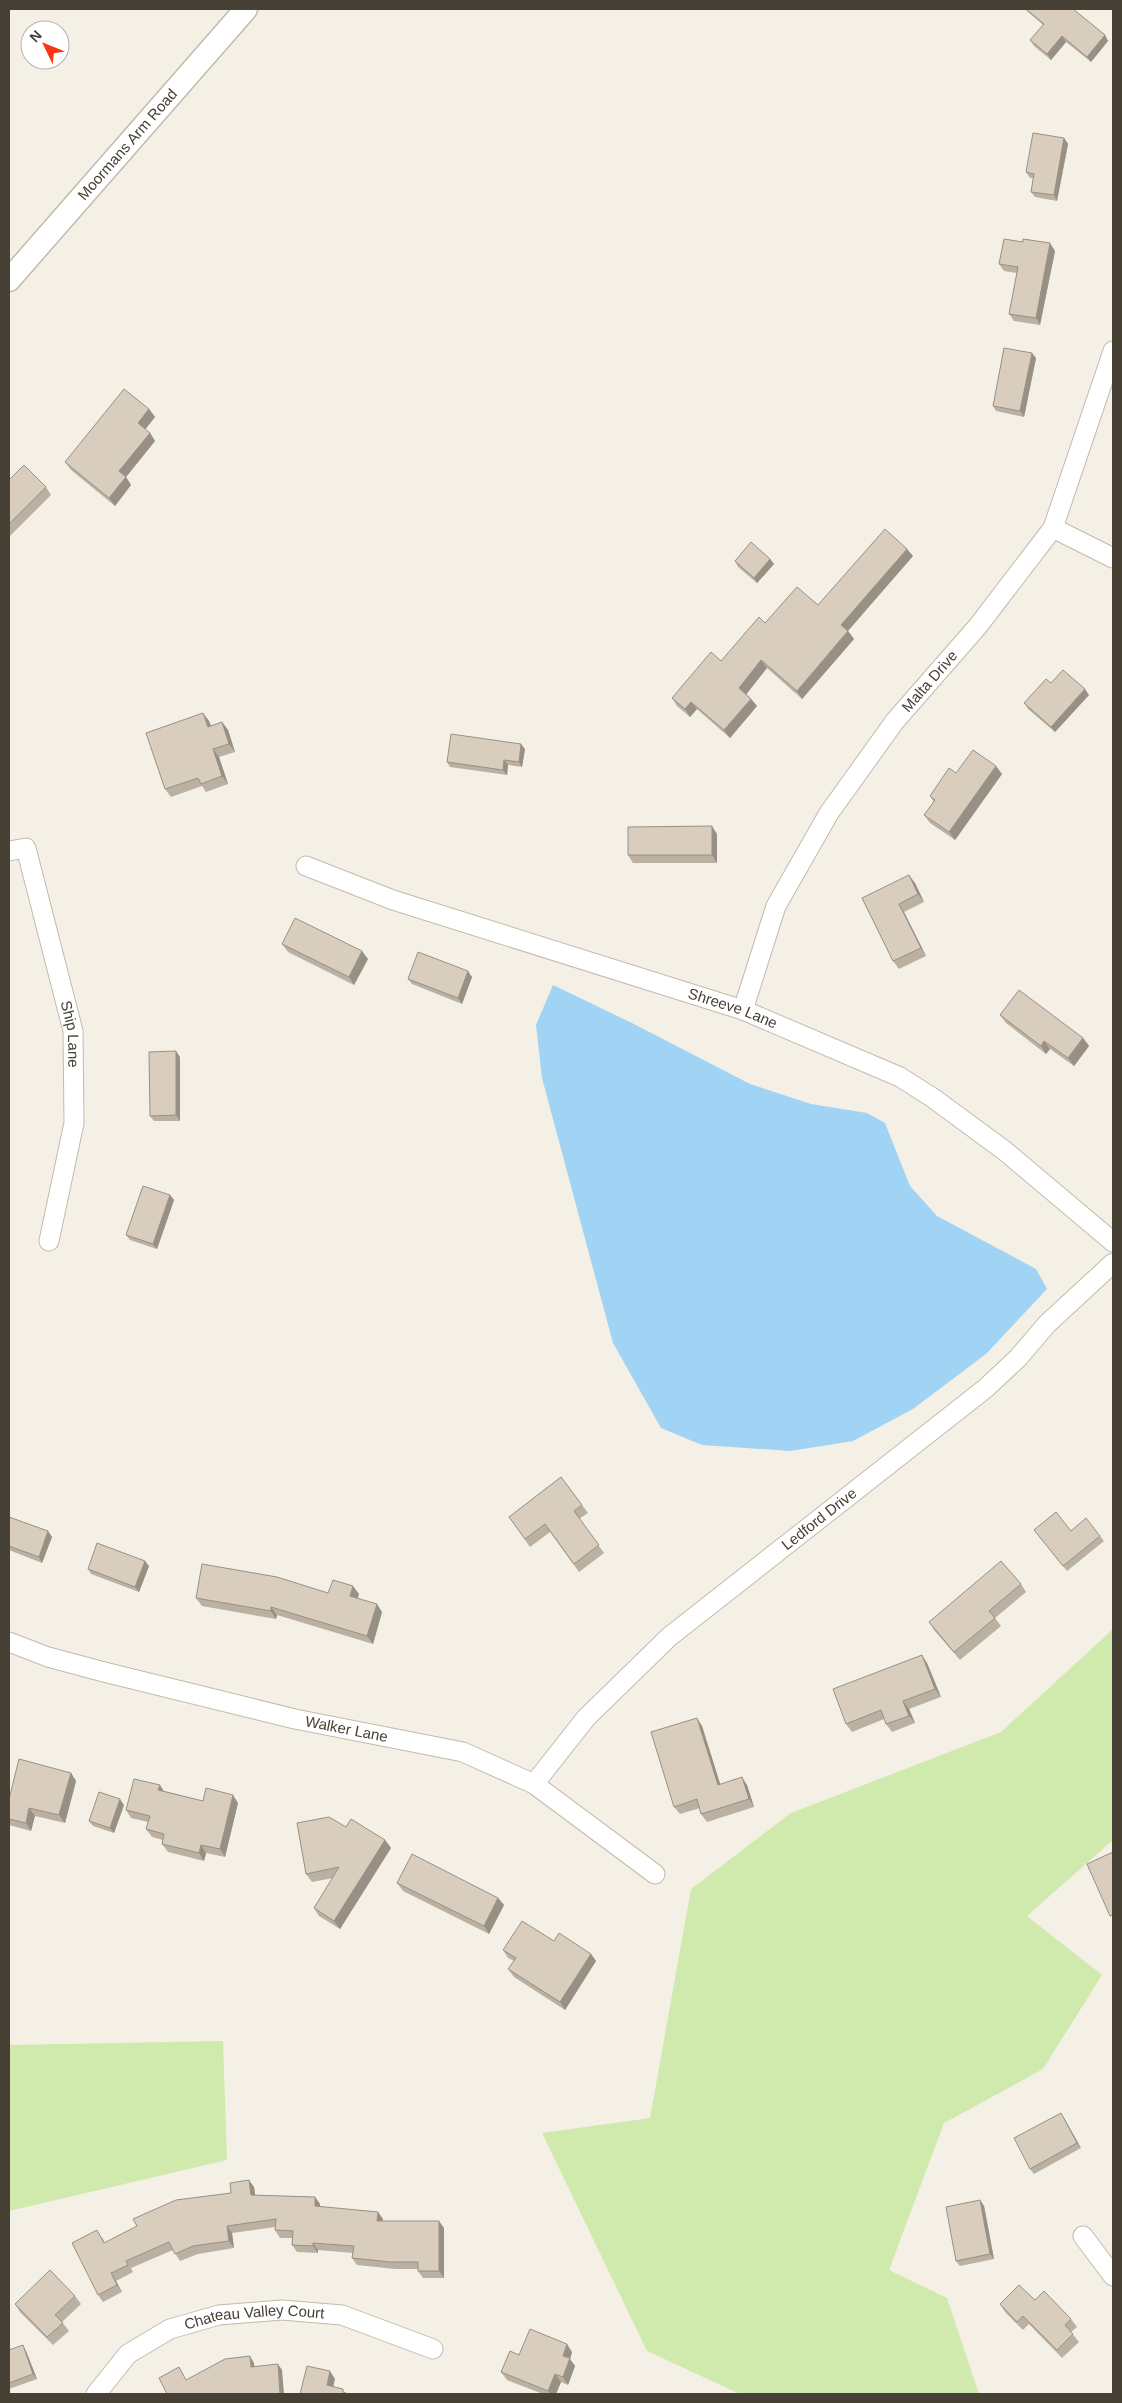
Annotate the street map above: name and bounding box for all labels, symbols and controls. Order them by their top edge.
north arrow [20,20,70,70]
text: N [26,27,45,45]
street label: Moormans Arm Road [74,85,180,203]
street label: Malta Drive [898,647,961,715]
street label: Shreeve Lane [686,984,780,1032]
street label: Ship Lane [58,999,82,1068]
street label: Ledford Drive [778,1484,860,1553]
street label: Walker Lane [304,1712,389,1745]
street label: Chateau Valley Court [182,2301,326,2333]

